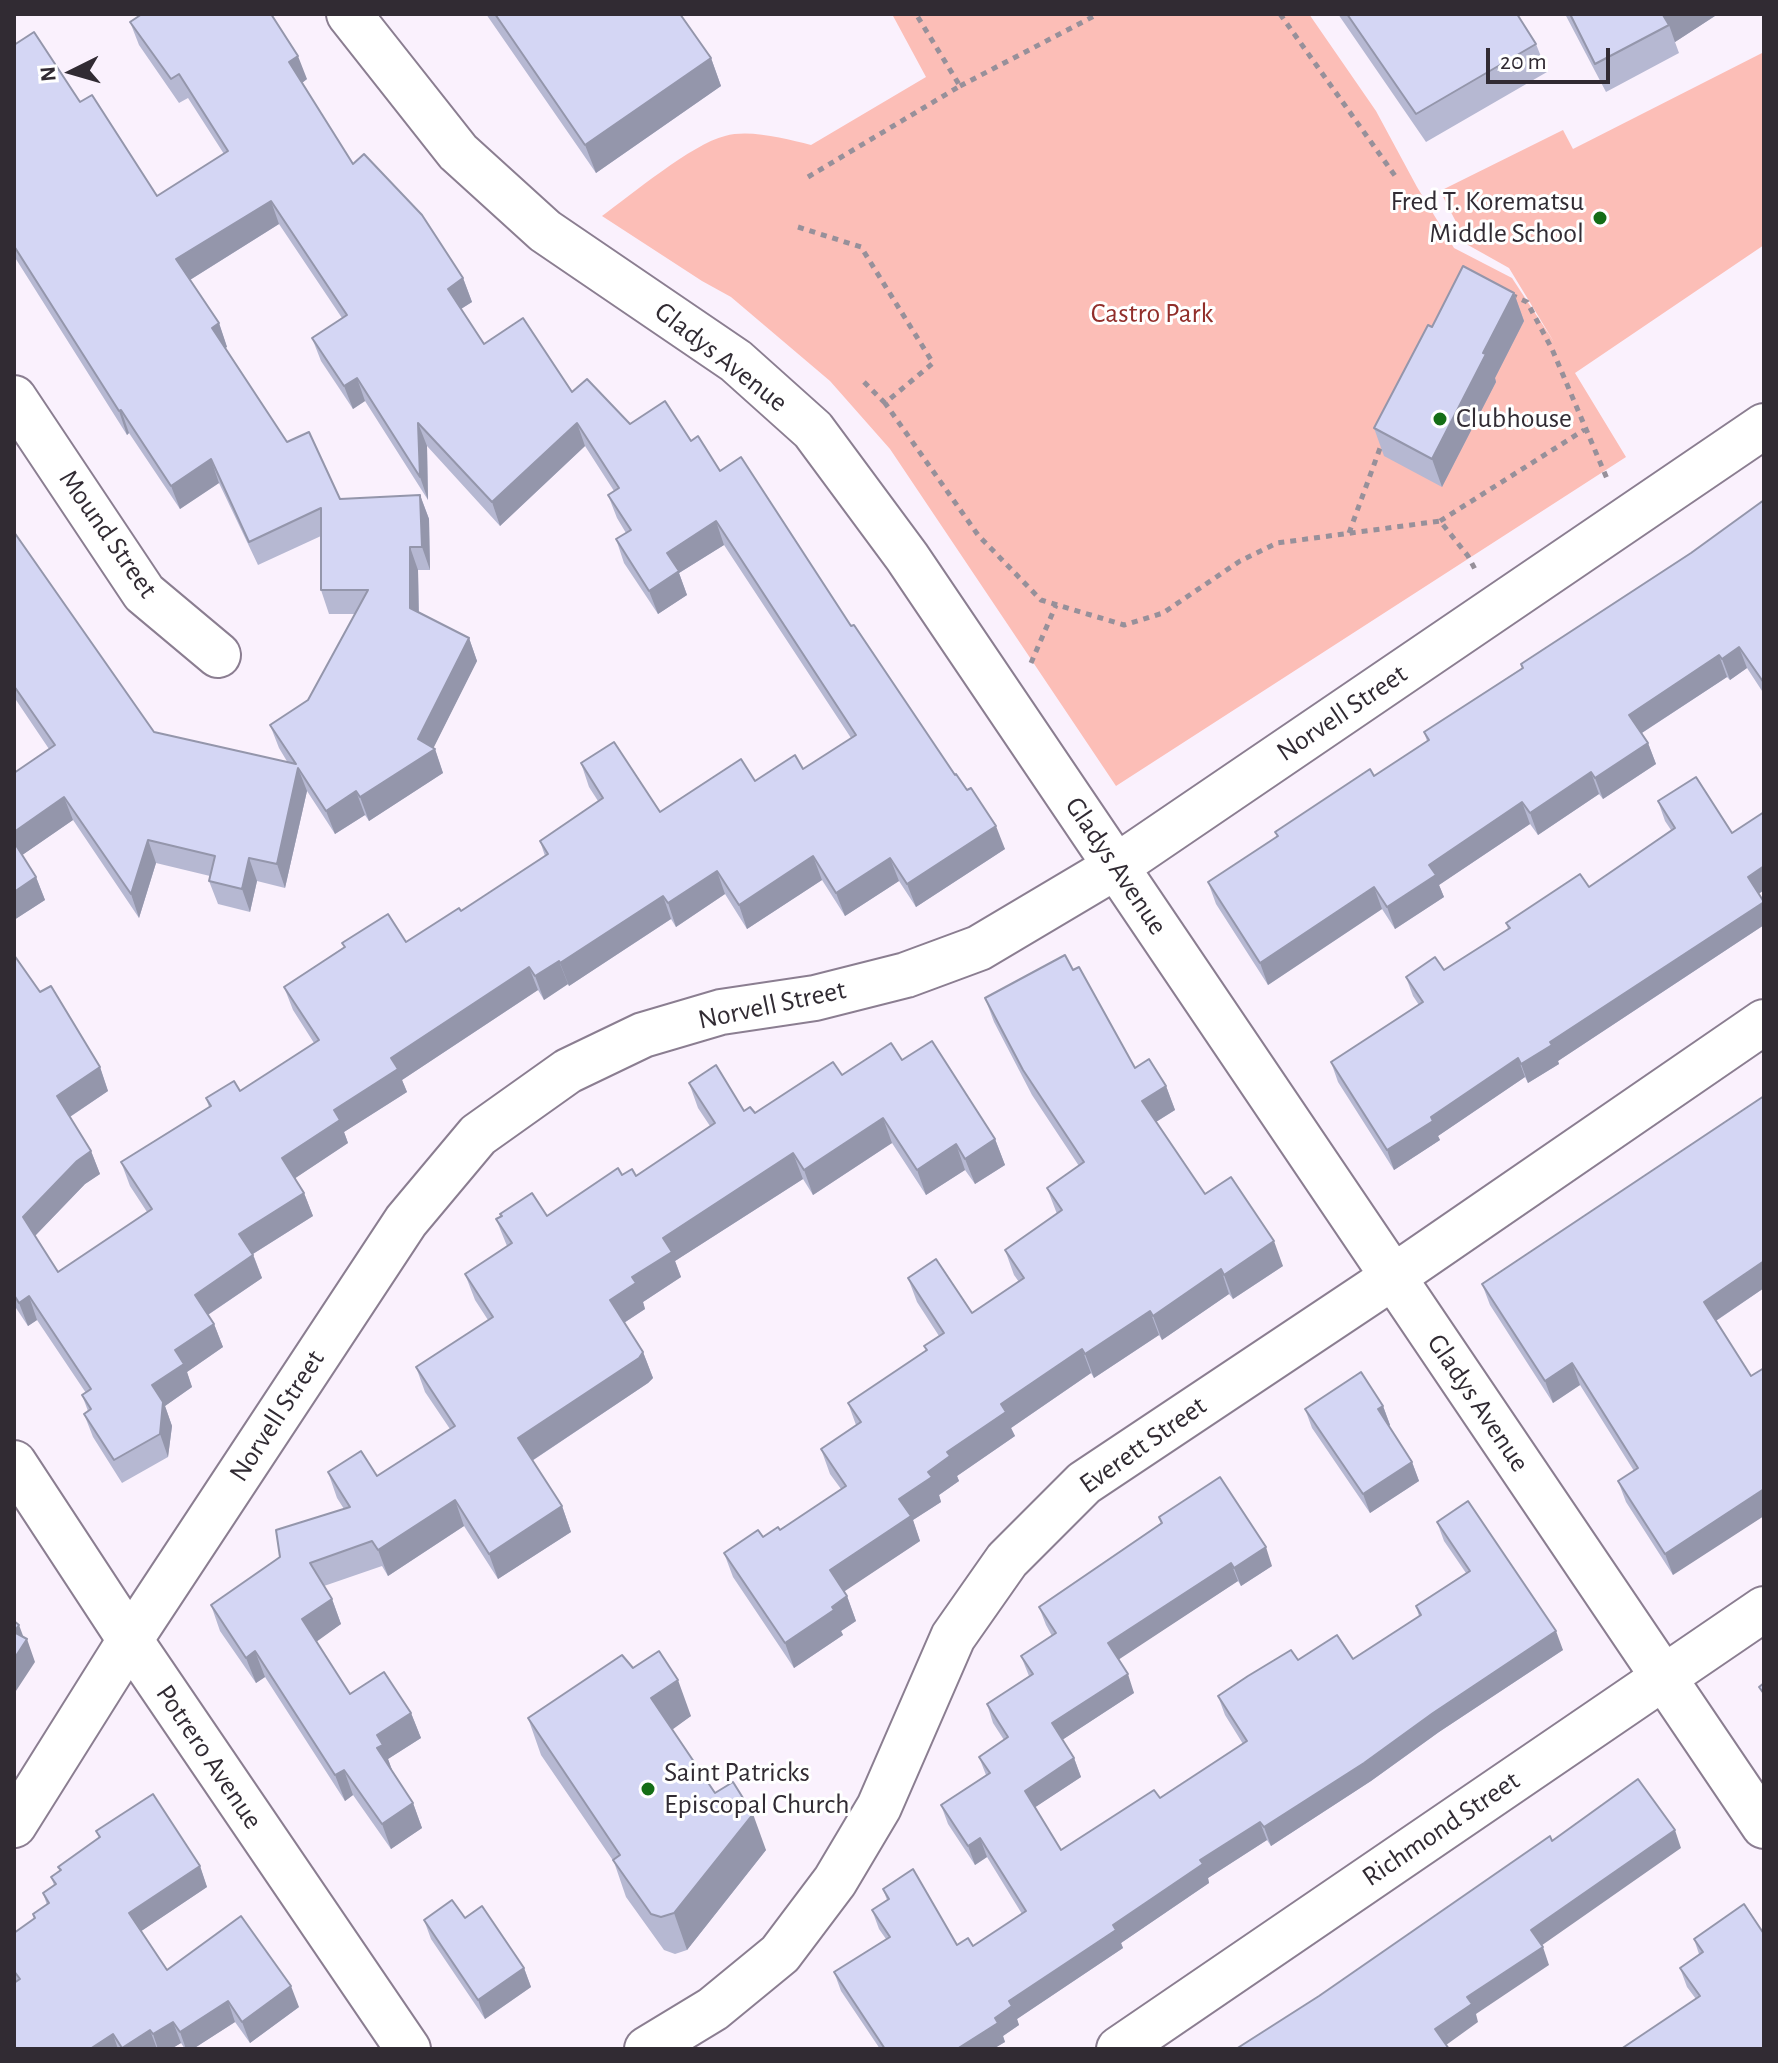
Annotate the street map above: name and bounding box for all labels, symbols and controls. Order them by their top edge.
north arrow [32,32,112,112]
scale bar [1490,32,1614,82]
text: 20 m [1500,50,1547,74]
text: N [36,66,60,83]
place label: Fred T. Korematsu Middle School [1390,185,1584,251]
marker: Fred T. Korematsu Middle School [1591,209,1609,227]
street label: Gladys Avenue [648,295,794,419]
park label: Castro Park [1091,297,1213,331]
place label: Clubhouse [1456,402,1572,436]
marker: Clubhouse [1431,410,1449,428]
street label: Mound Street [52,463,164,605]
street label: Norvell Street [1270,657,1414,769]
street label: Gladys Avenue [1058,791,1174,941]
street label: Norvell Street [695,973,849,1037]
street label: Gladys Avenue [1420,1328,1536,1478]
street label: Norvell Street [222,1344,332,1488]
street label: Everett Street [1073,1389,1213,1501]
street label: Potrero Avenue [148,1678,270,1836]
place label: Saint Patricks Episcopal Church [664,1756,850,1822]
street label: Richmond Street [1356,1764,1526,1894]
marker: Saint Patricks Episcopal Church [639,1780,657,1798]

